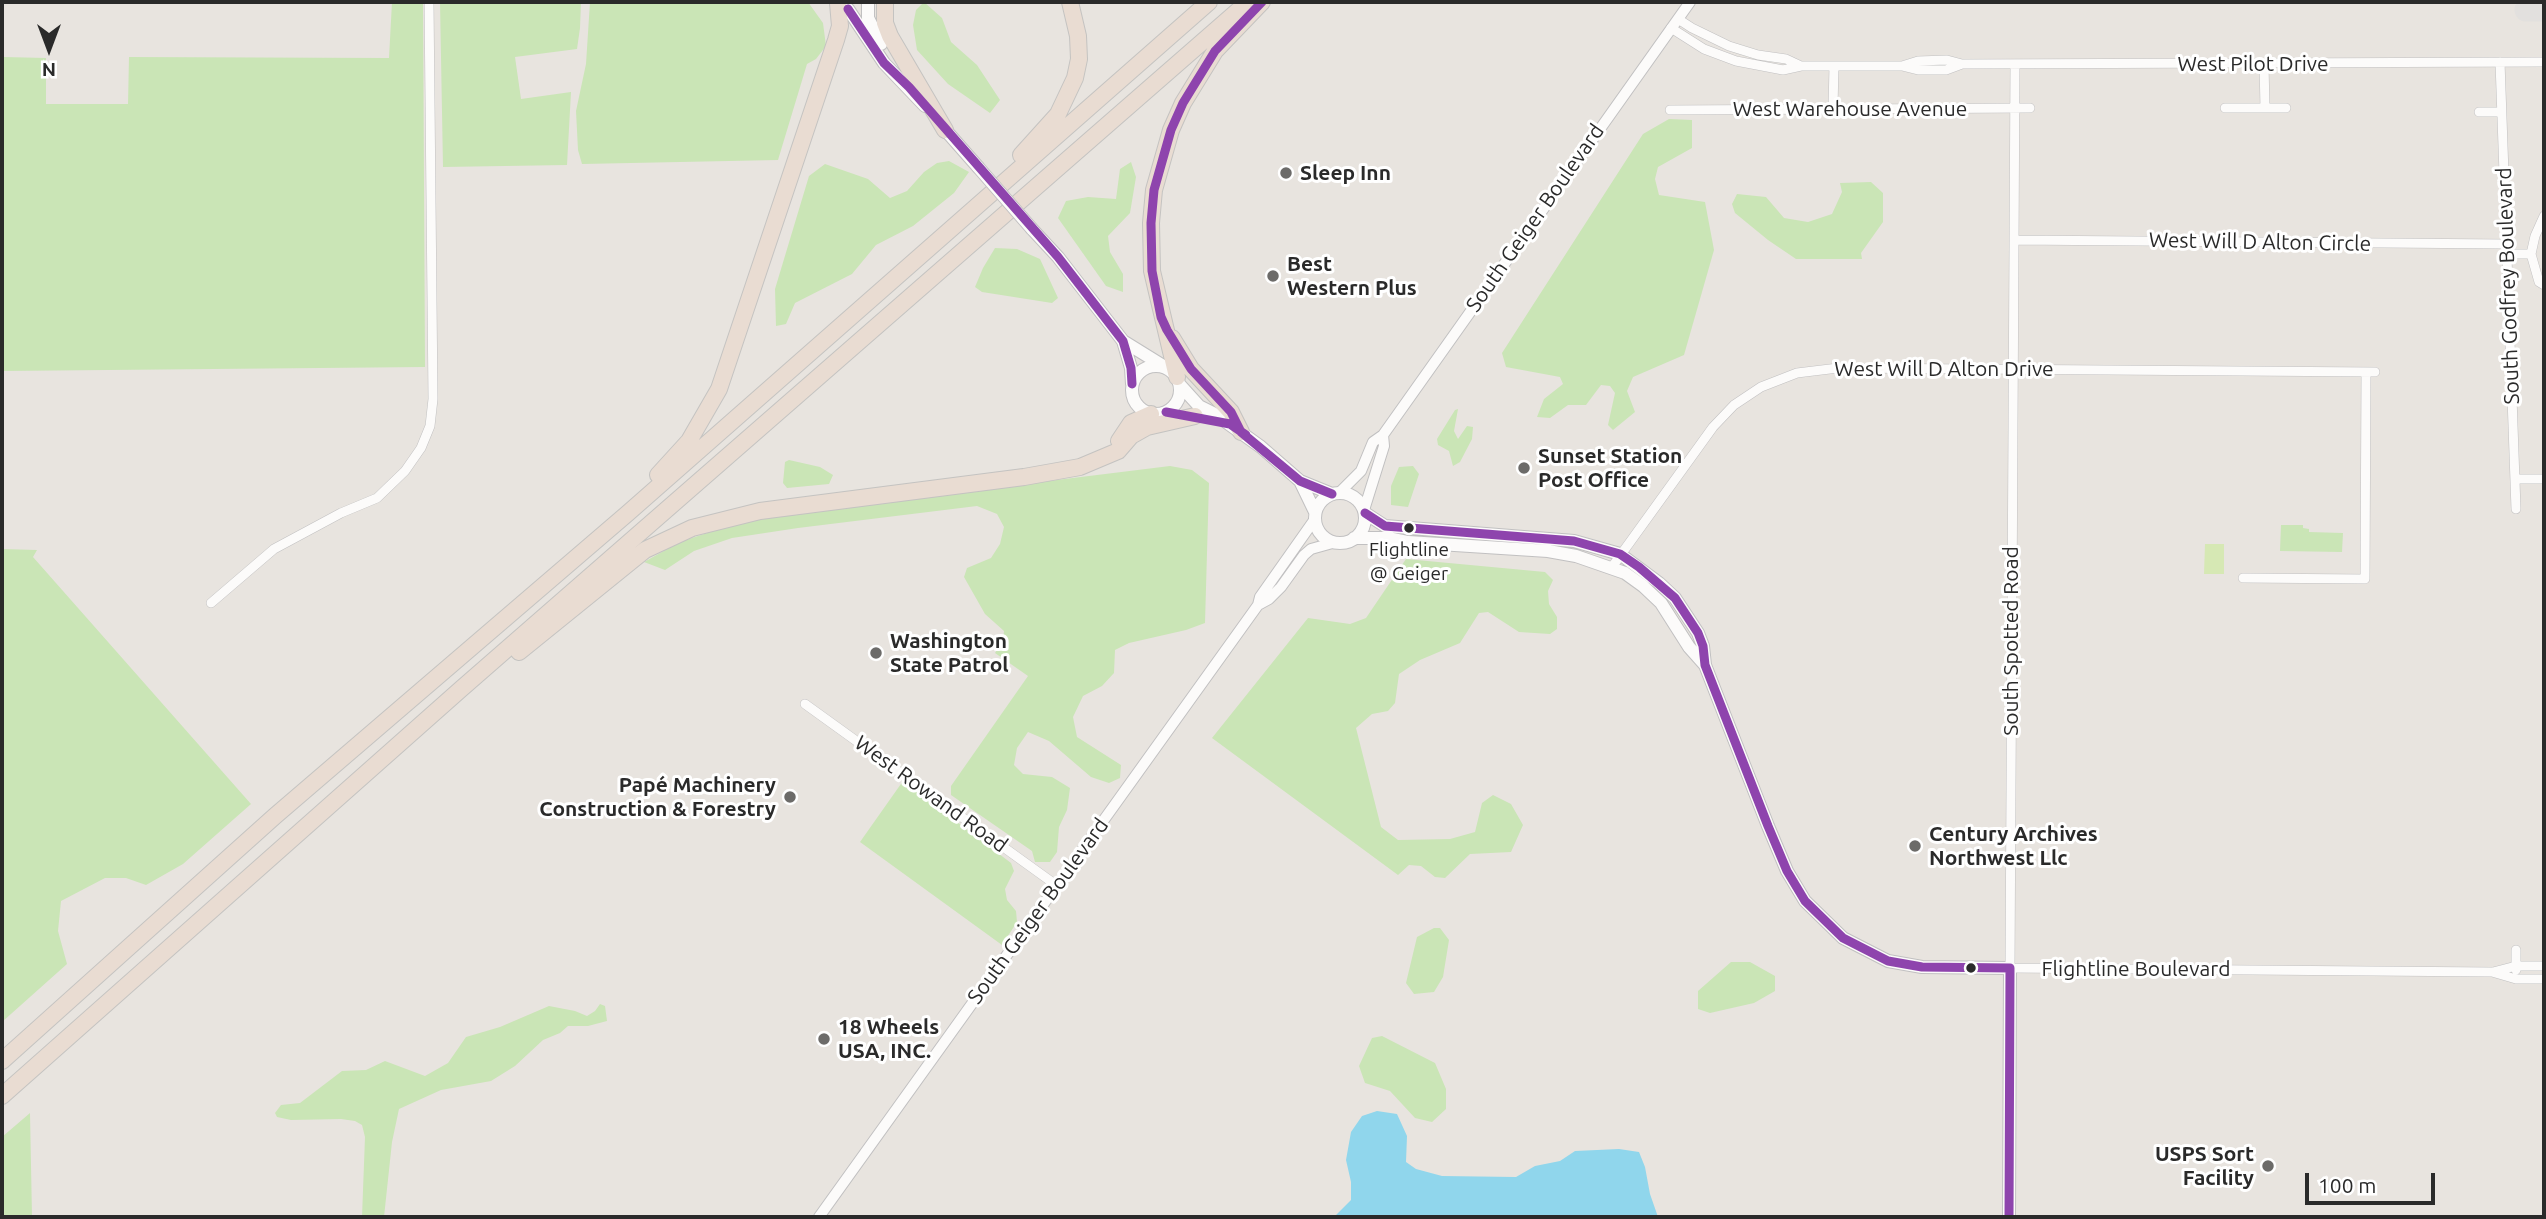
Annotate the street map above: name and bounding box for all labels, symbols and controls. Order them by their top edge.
north arrow [14,14,84,84]
street label: West Pilot Drive [2177,51,2329,77]
text: N [42,59,56,81]
street label: West Warehouse Avenue [1733,96,1967,122]
street label: South Geiger Boulevard [1461,119,1609,317]
place label: Sleep Inn [1300,160,1391,186]
marker: Sleep Inn [1278,165,1294,181]
street label: South Godfrey Boulevard [2491,167,2525,405]
street label: West Will D Alton Circle [2149,227,2371,257]
place label: Best Western Plus [1287,251,1417,301]
marker: Best Western Plus [1265,268,1281,284]
street label: West Will D Alton Drive [1834,356,2054,382]
place label: Sunset Station Post Office [1538,443,1682,493]
marker: Sunset Station Post Office [1516,460,1532,476]
marker: Flightline @ Geiger [1402,521,1416,535]
place label: Flightline @ Geiger [1369,539,1449,583]
street label: South Spotted Road [1998,546,2024,736]
place label: Washington State Patrol [890,628,1009,678]
marker: Washington State Patrol [868,645,884,661]
street label: West Rowand Road [850,730,1012,858]
place label: Papé Machinery Construction & Forestry [539,772,776,822]
marker: Papé Machinery Construction & Forestry [782,789,798,805]
street label: South Geiger Boulevard [962,813,1114,1009]
place label: Century Archives Northwest Llc [1929,821,2098,871]
marker: Century Archives Northwest Llc [1907,838,1923,854]
street label: Flightline Boulevard [2042,956,2230,982]
unlabelled marker [1964,961,1978,975]
place label: 18 Wheels USA, INC. [838,1014,939,1064]
marker: 18 Wheels USA, INC. [816,1031,832,1047]
place label: USPS Sort Facility [2155,1141,2254,1191]
marker: USPS Sort Facility [2260,1158,2276,1174]
scale bar [2308,1160,2438,1204]
text: 100 m [2318,1173,2376,1197]

